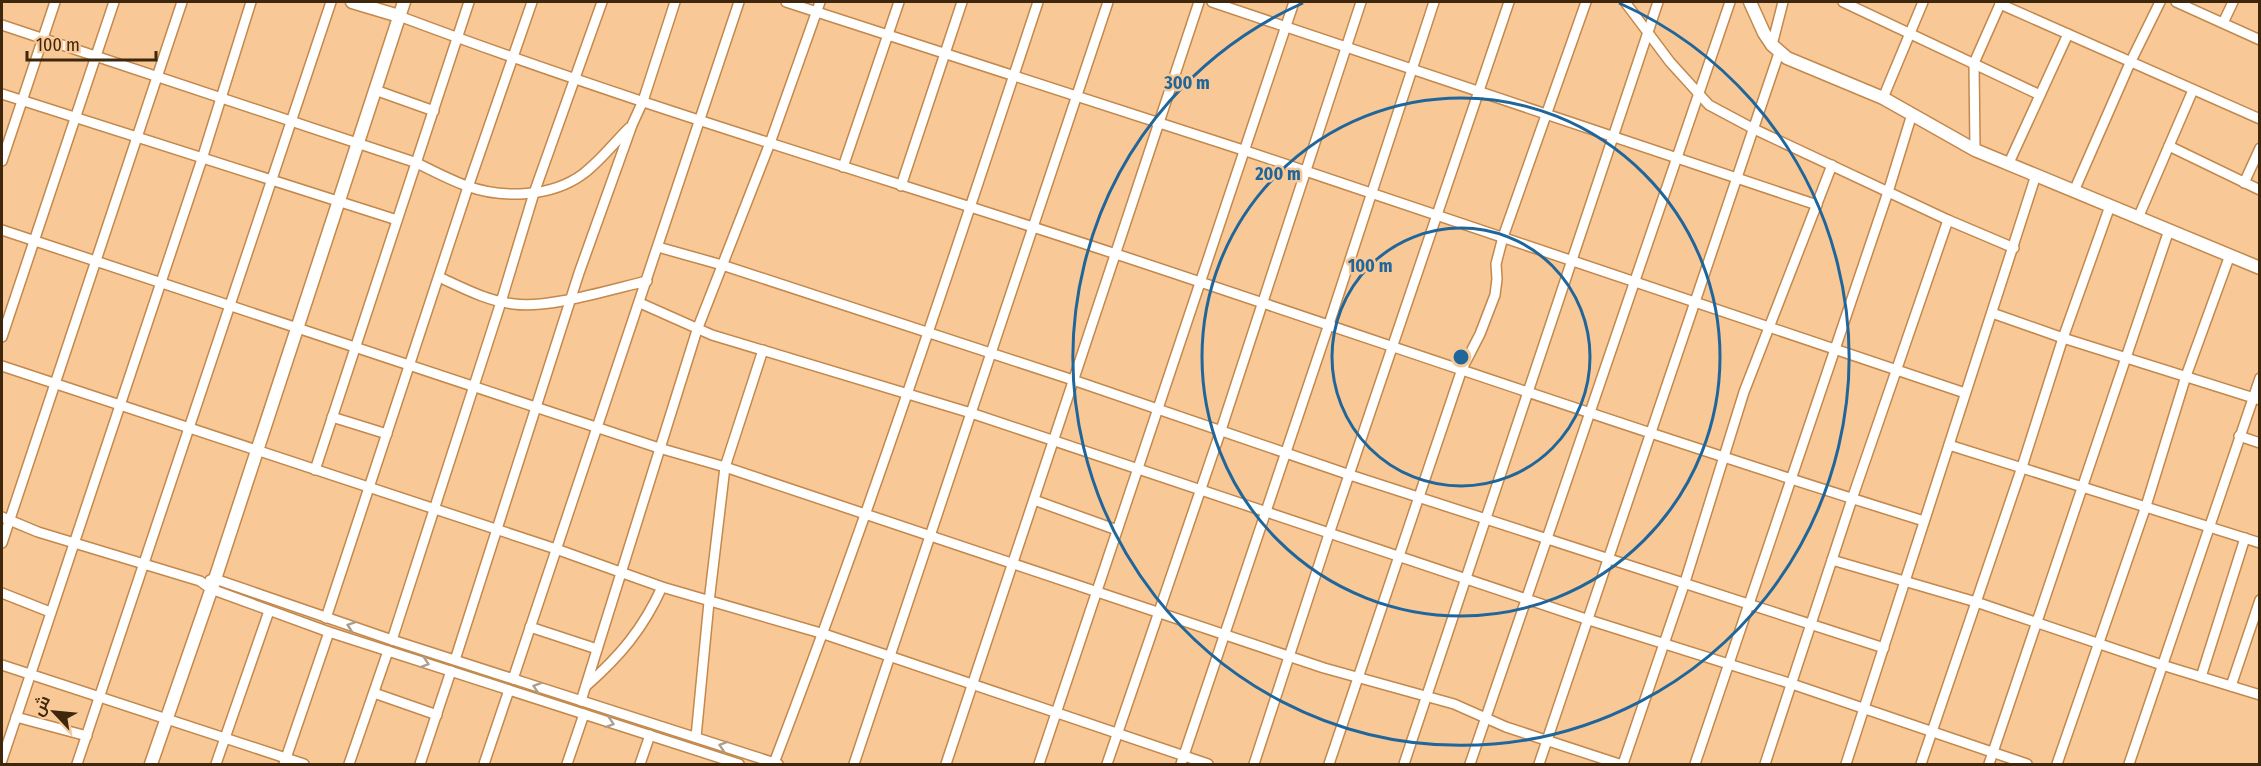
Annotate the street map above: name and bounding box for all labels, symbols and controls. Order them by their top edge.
scale bar [27,24,156,62]
text: 100 m [36,34,80,56]
text: 300 m [1163,72,1210,94]
text: 200 m [1254,163,1301,185]
text: 100 m [1348,255,1392,277]
centre of rings [1451,347,1471,367]
one-way arrow [347,621,357,634]
one-way arrow [419,655,430,668]
one-way arrow [532,681,543,694]
north arrow [24,682,84,742]
text: ش [28,692,54,719]
one-way arrow [604,716,615,728]
one-way arrow [718,741,729,754]

